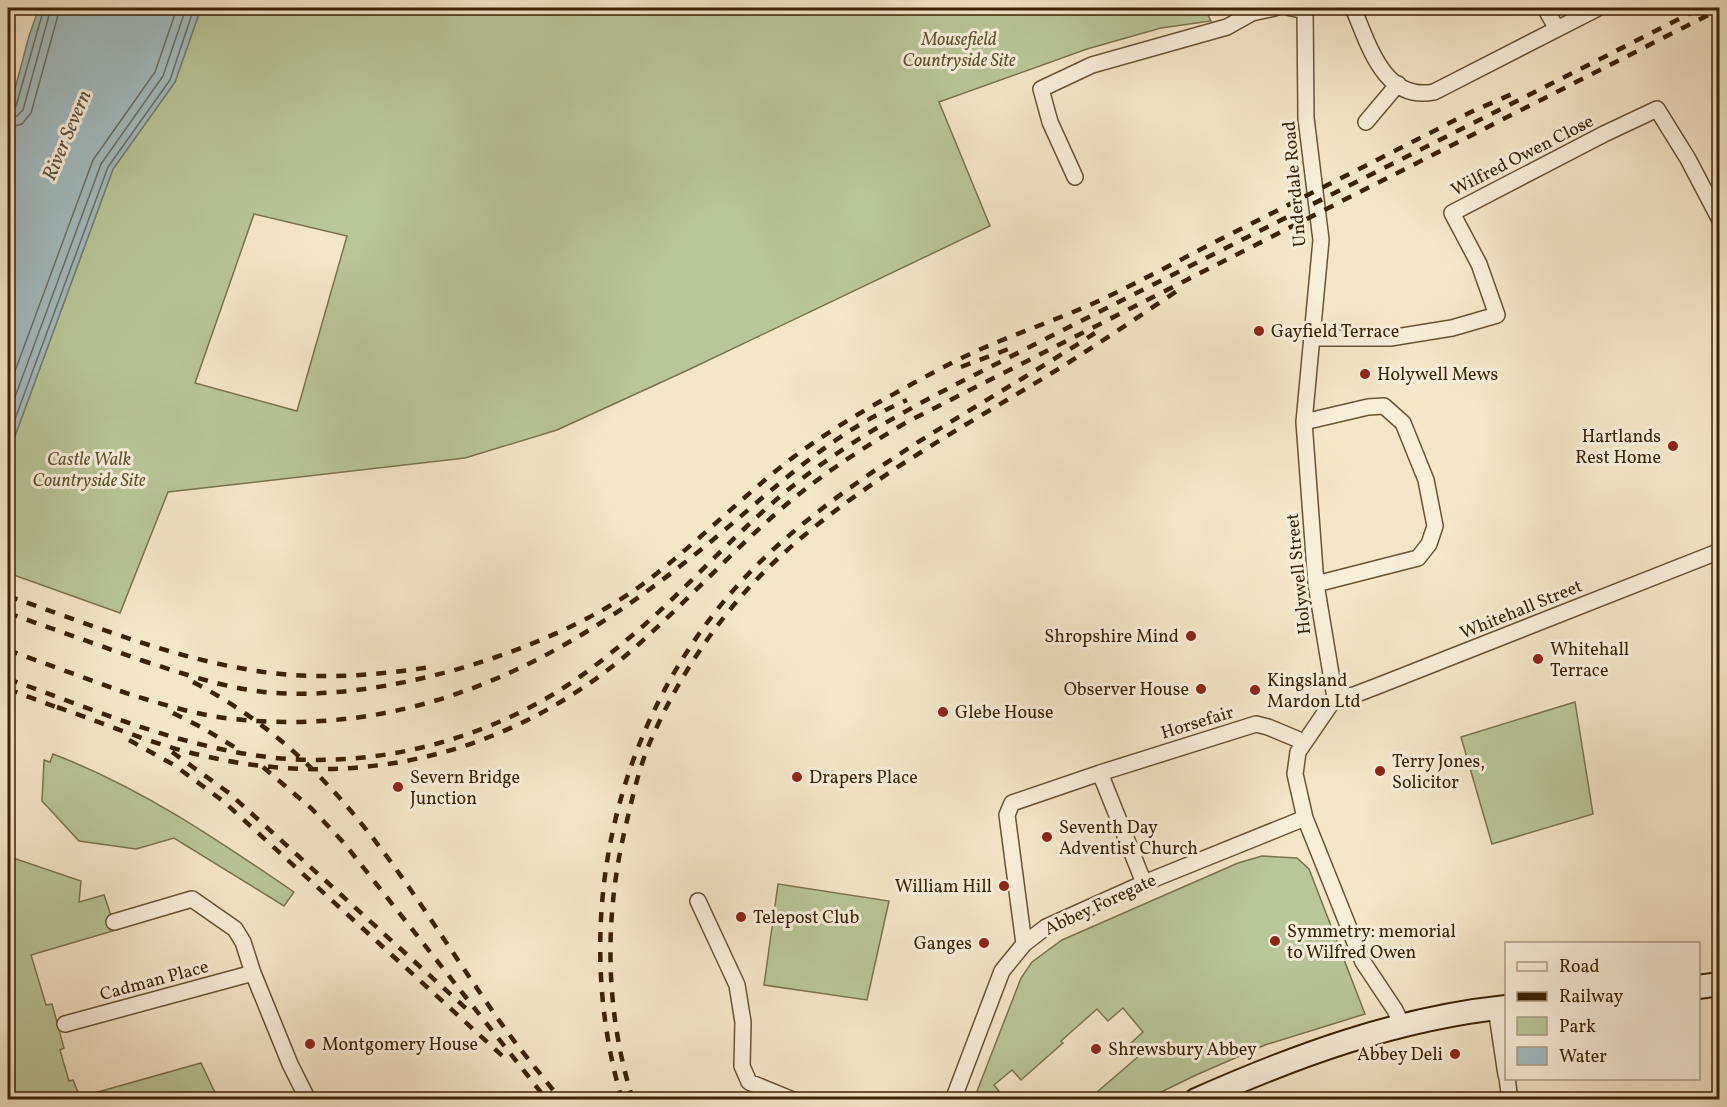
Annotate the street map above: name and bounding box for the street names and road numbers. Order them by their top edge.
street label: Wilfred Owen Close [1447,110,1598,203]
street label: Underdale Road [1278,120,1313,248]
street label: Holywell Street [1281,512,1318,636]
street label: Whitehall Street [1457,574,1586,646]
street label: Horsefair [1158,700,1237,746]
street label: Abbey Foregate [1041,869,1161,942]
street label: Cadman Place [97,955,211,1008]

